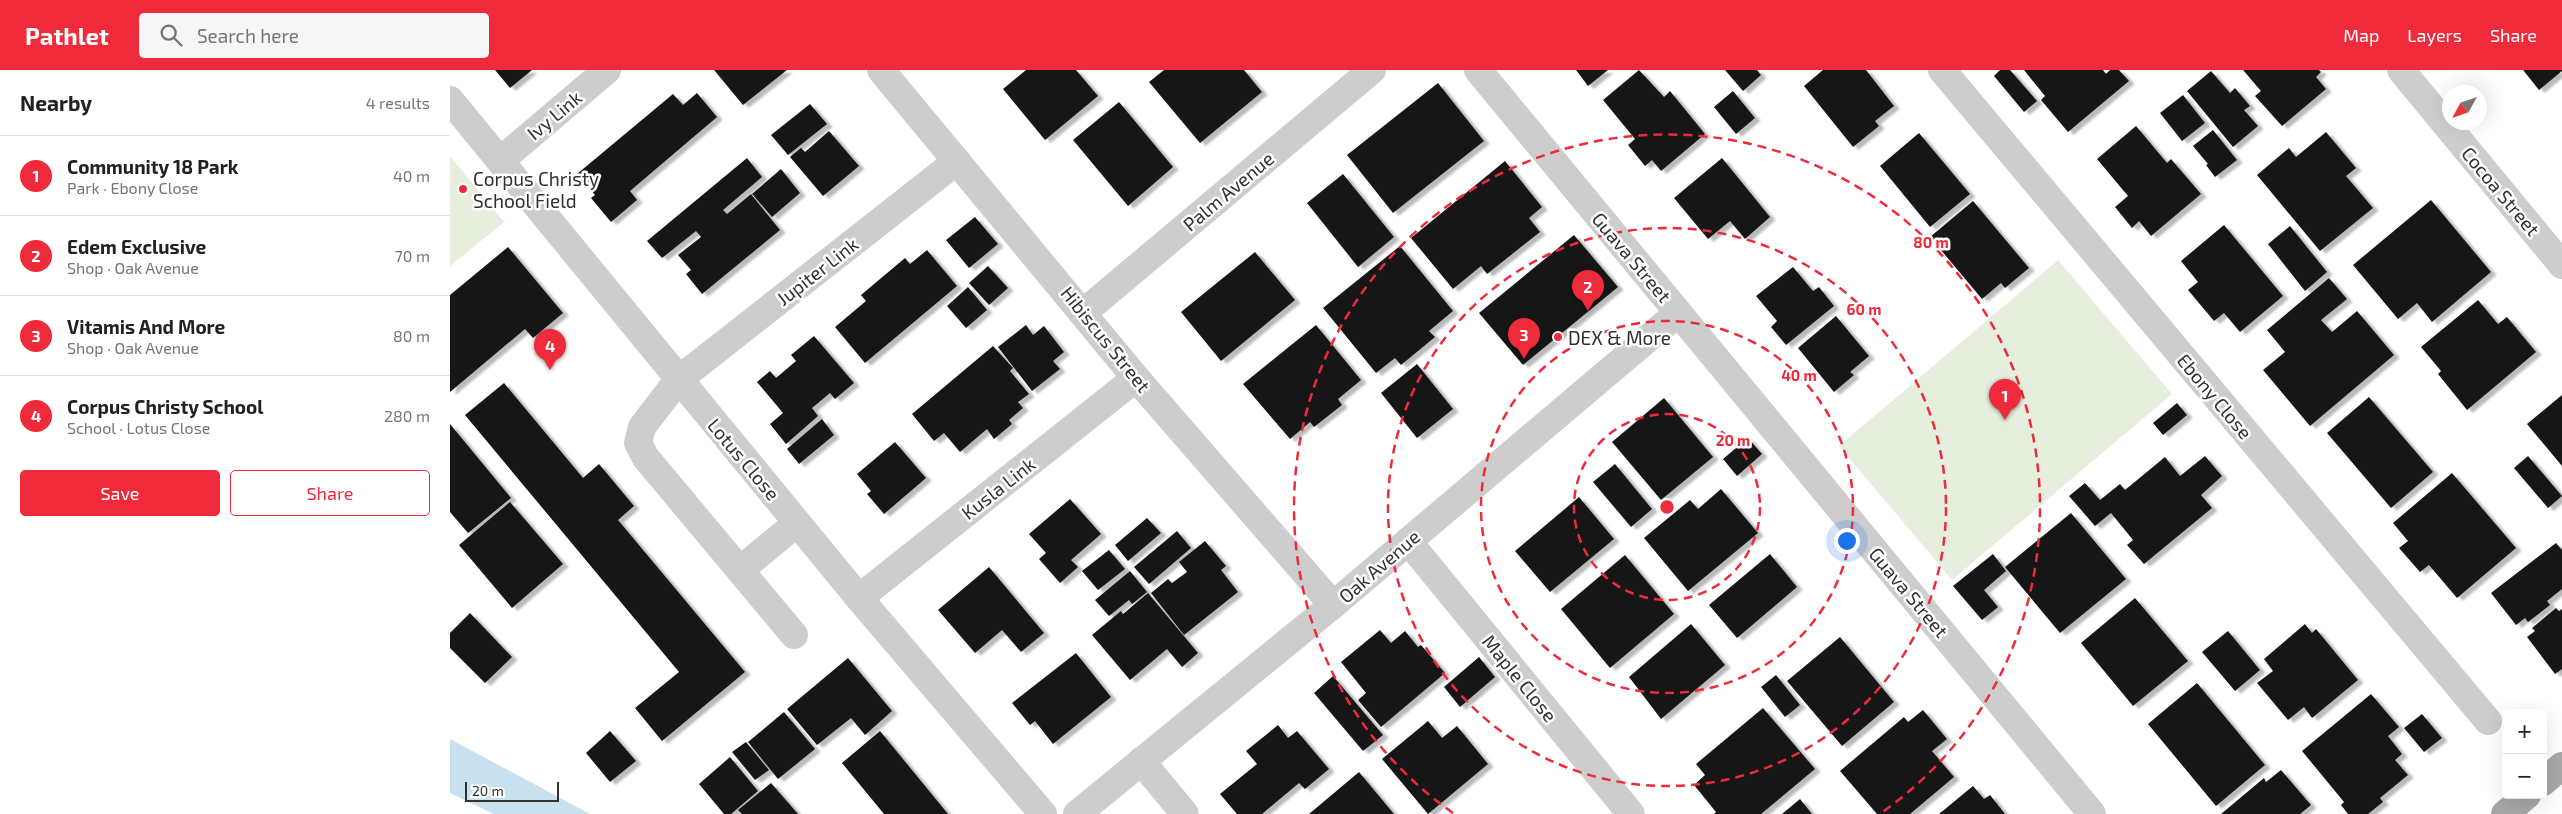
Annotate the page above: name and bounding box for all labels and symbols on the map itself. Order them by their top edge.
street label: Ivy Link [522,85,586,144]
north arrow [2442,85,2487,130]
street label: Cocoa Street [2457,142,2545,240]
street label: Palm Avenue [1178,146,1278,236]
place label: Corpus Christy School Field [473,167,599,212]
marker: Corpus Christy School Field [457,183,469,195]
street label: Guava Street [1588,207,1676,307]
street label: Jupiter Link [772,232,863,310]
text: 80 m [1913,233,1949,251]
pin: 2 [1572,270,1604,311]
street label: Hibiscus Street [1056,281,1156,397]
text: 60 m [1847,300,1881,318]
pin: 3 [1508,318,1540,359]
place label: DEX & More [1568,326,1671,349]
pin: 4 [534,329,566,370]
marker: DEX & More [1552,331,1564,343]
street label: Ebony Close [2173,349,2257,443]
text: 40 m [1781,366,1817,384]
pin: 1 [1989,379,2021,420]
street label: Lotus Close [703,413,785,505]
text: 20 m [1716,431,1750,449]
street label: Kusla Link [957,452,1040,524]
centre of rings [1658,498,1676,516]
street label: Oak Avenue [1334,524,1424,608]
your location [1834,528,1860,554]
street label: Guava Street [1865,542,1953,642]
street label: Maple Close [1478,630,1562,726]
scale bar [465,779,559,802]

